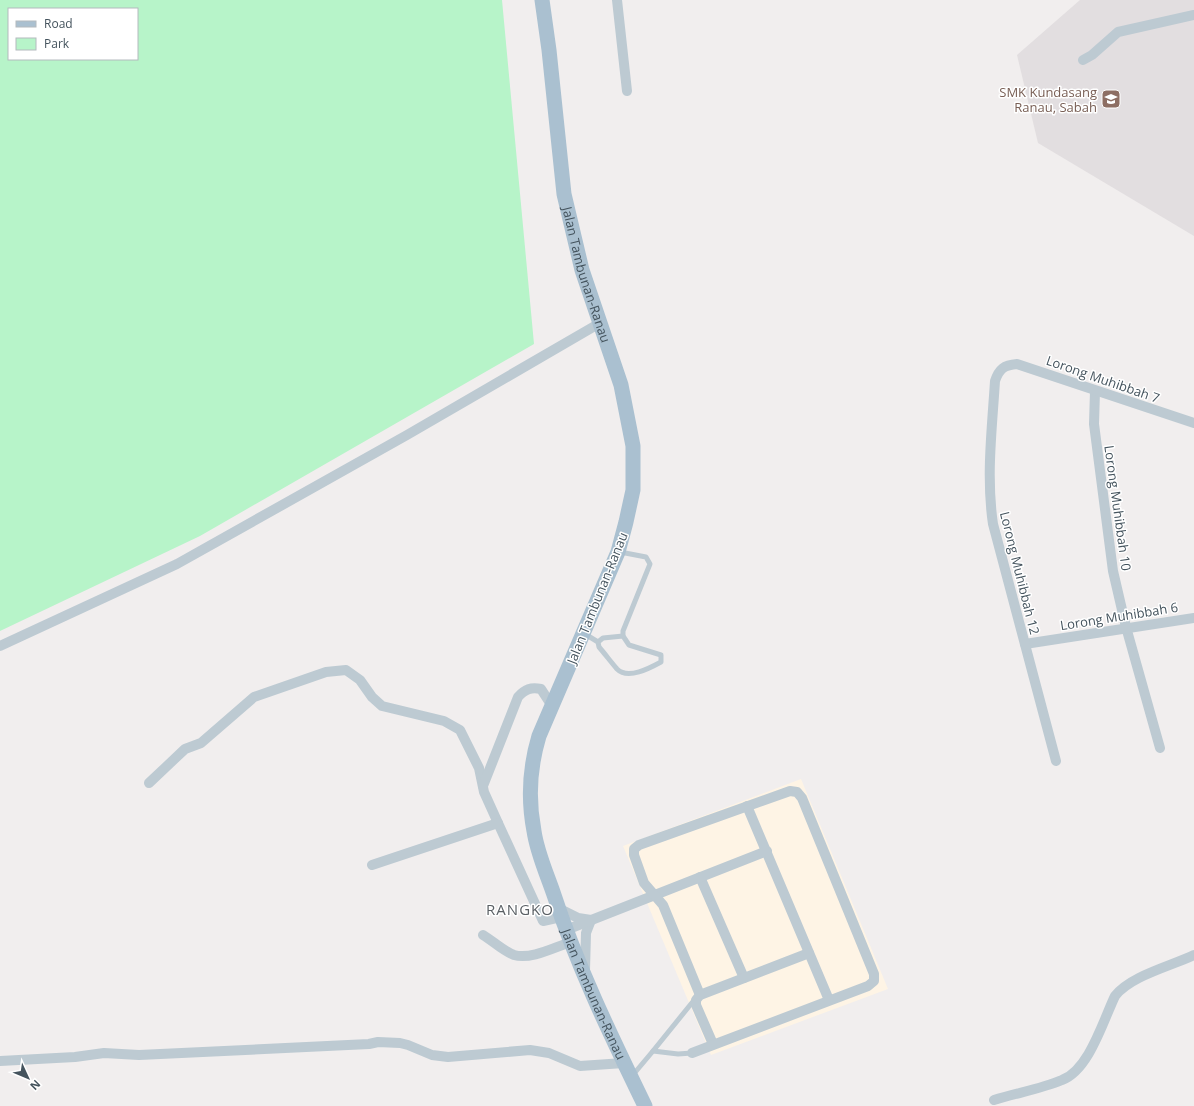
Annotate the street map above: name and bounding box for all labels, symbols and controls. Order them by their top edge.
legend [8,8,138,60]
text: Road [44,15,73,32]
text: Park [44,35,70,52]
place label: SMK Kundasang Ranau, Sabah [999,83,1097,116]
school or university icon: SMK Kundasang Ranau, Sabah [1100,88,1122,110]
street label: Jalan Tambunan-Ranau [558,203,615,345]
street label: Lorong Muhibbah 7 [1044,351,1162,407]
street label: Lorong Muhibbah 10 [1100,444,1136,572]
street label: Lorong Muhibbah 12 [996,509,1044,637]
street label: Jalan Tambunan-Ranau [562,529,632,668]
street label: Lorong Muhibbah 6 [1059,598,1179,634]
district label: RANGKO [486,899,554,919]
street label: Jalan Tambunan-Ranau [557,924,630,1062]
north arrow [8,1058,48,1098]
text: N [27,1077,44,1094]

